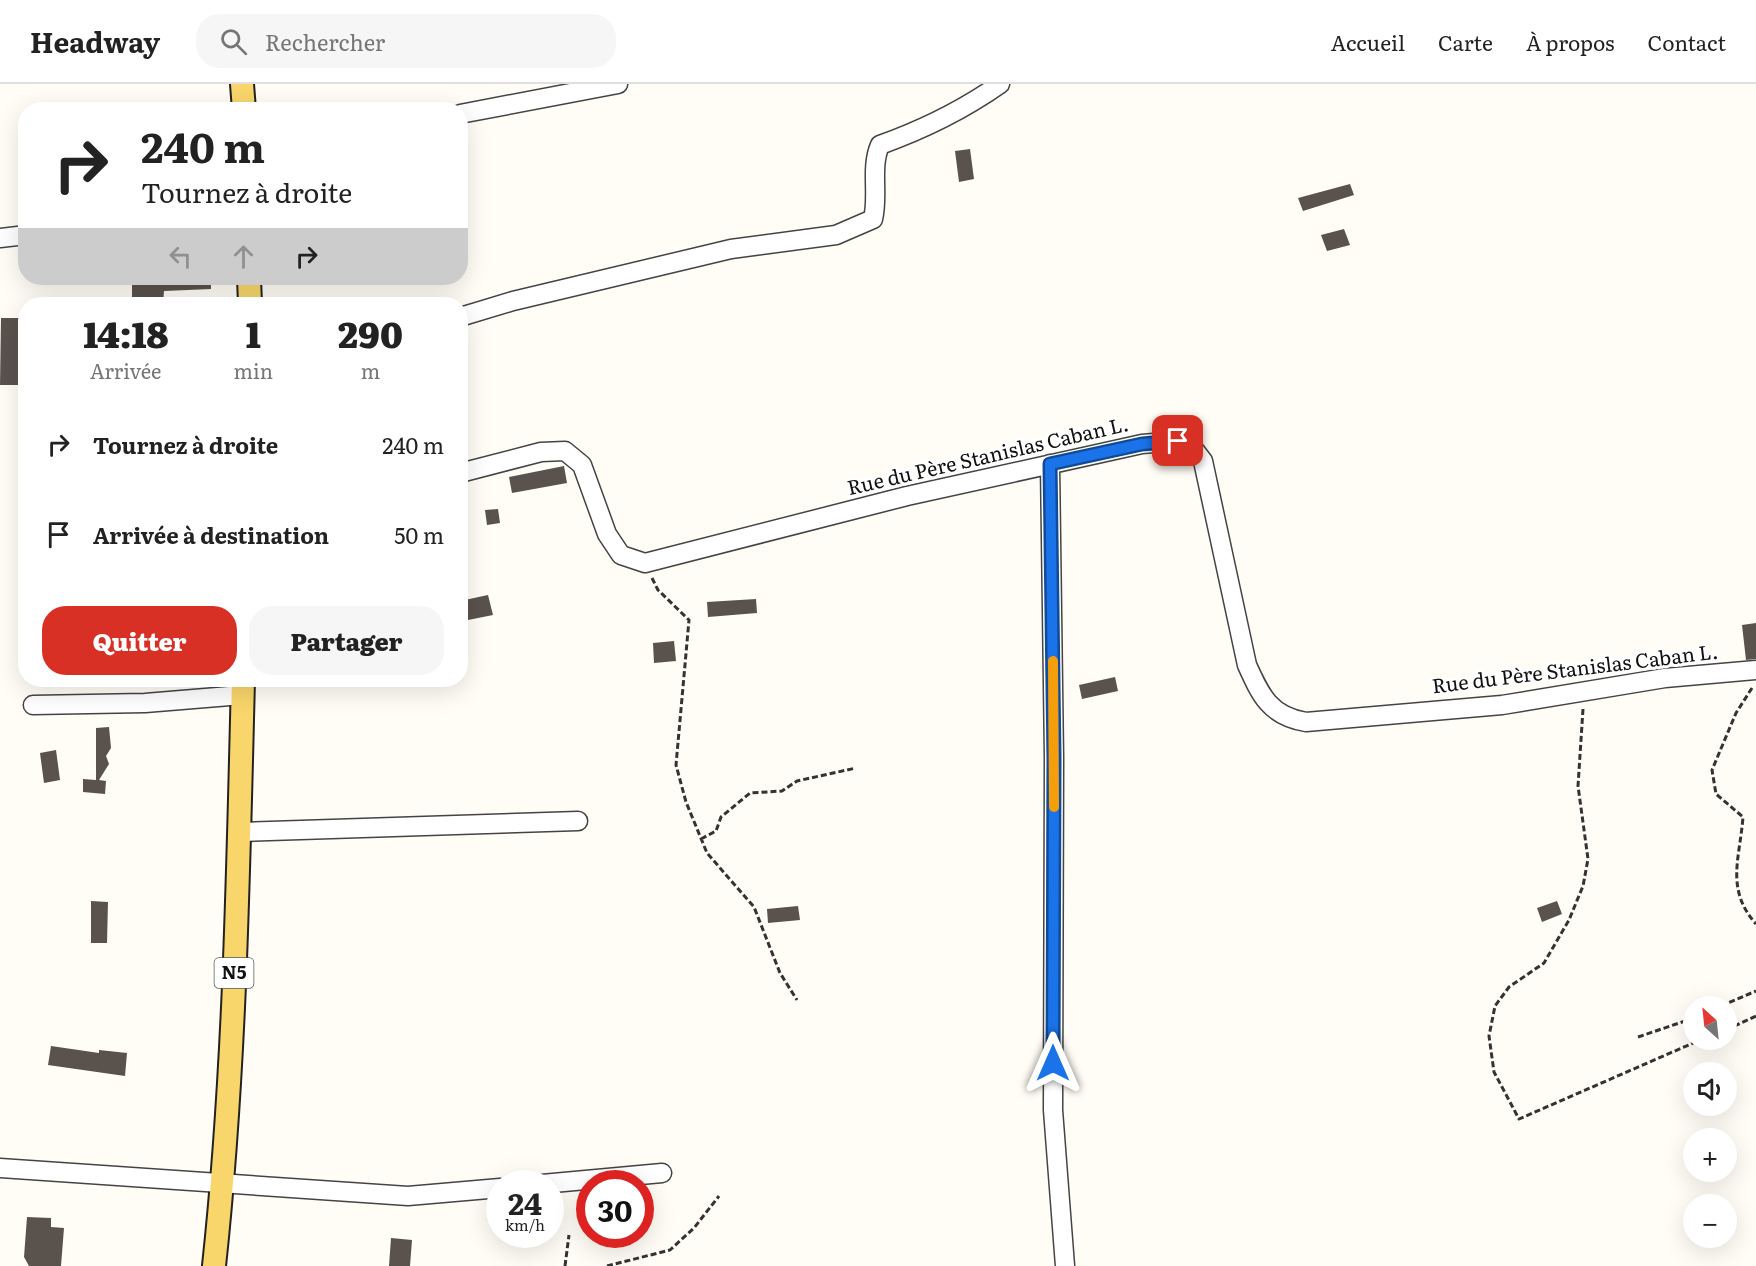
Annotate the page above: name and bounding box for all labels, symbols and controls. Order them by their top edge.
search box [196,14,616,68]
text: Headway [30,20,160,62]
icon: search [217,25,250,58]
text: Rechercher [265,25,385,58]
text: Accueil [1331,26,1405,57]
text: Carte [1438,26,1493,57]
text: À propos [1526,26,1615,57]
text: Contact [1648,26,1726,57]
text: 240 m [141,114,265,176]
icon: right [42,126,120,204]
text: Tournez à droite [141,171,352,211]
icon: left [164,240,197,273]
icon: ahead [227,240,260,273]
icon: right [290,240,323,273]
text: 14:18 [83,306,168,359]
text: 1 [246,306,261,359]
text: 290 [338,306,403,359]
text: Arrivée [90,355,162,385]
text: min [234,355,273,385]
text: m [361,355,380,385]
street label: Rue du Père Stanislas Caban L. [844,407,1131,501]
pin [1152,415,1203,466]
icon: arrive [1161,424,1194,457]
icon: right [42,428,75,461]
text: Tournez à droite [93,428,278,461]
text: 240 m [382,428,444,461]
icon: arrive [42,518,75,551]
text: Arrivée à destination [93,518,329,551]
text: 50 m [394,518,444,551]
button: Quitter [42,606,237,675]
button: Partager [249,606,444,675]
street label: Rue du Père Stanislas Caban L. [1430,635,1719,699]
road number: N5 [214,958,254,988]
north arrow [1683,996,1737,1050]
map controls [1683,996,1737,1248]
position arrow [1021,1031,1085,1095]
button: sound [1683,1062,1737,1116]
button: + [1683,1128,1737,1182]
speed limit sign: 30 [576,1170,654,1248]
text: 24 [508,1180,542,1224]
button: − [1683,1194,1737,1248]
text: km/h [505,1213,545,1236]

